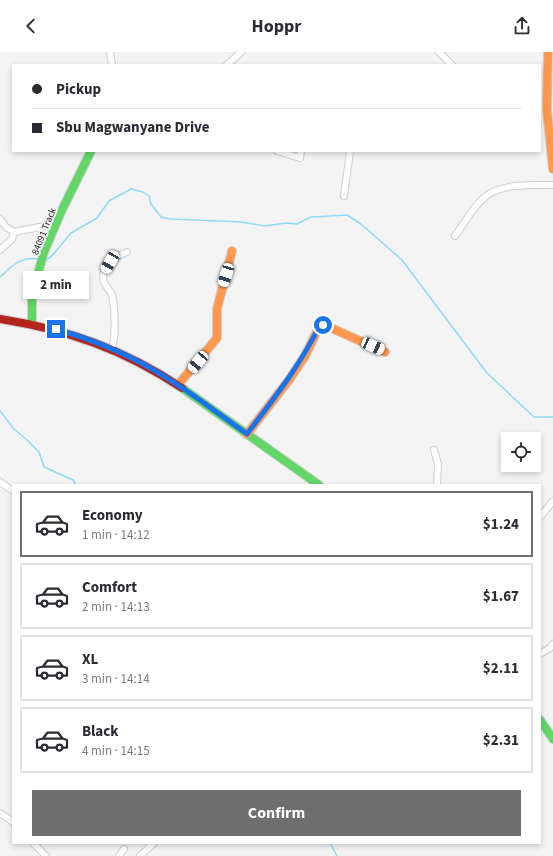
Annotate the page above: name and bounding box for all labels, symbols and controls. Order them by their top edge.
text: Hoppr [252,14,301,39]
icon: back [20,15,42,37]
icon: share [511,15,533,37]
text: Pickup [56,79,101,100]
text: Sbu Magwanyane Drive [56,117,210,138]
street label: 84091 Track [28,206,60,257]
car [99,249,121,275]
car [217,262,235,288]
callout: 2 min [23,271,89,299]
text: 2 min [40,276,72,294]
route start [314,316,332,334]
route end [47,320,65,338]
car [360,336,386,356]
car [186,349,210,375]
map controls [501,432,541,472]
button: locate [501,432,541,472]
text: Economy [82,505,143,526]
icon: car [34,506,70,542]
text: $1.24 [483,514,519,535]
text: 1 min · 14:12 [82,526,150,544]
text: Comfort [82,577,137,598]
icon: car [34,578,70,614]
text: $1.67 [483,586,519,607]
text: 2 min · 14:13 [82,598,150,616]
text: XL [82,649,98,670]
icon: car [34,650,70,686]
text: $2.11 [483,658,519,679]
text: 3 min · 14:14 [82,670,150,688]
text: Black [82,721,119,742]
icon: car [34,722,70,758]
text: $2.31 [483,730,519,751]
text: 4 min · 14:15 [82,742,150,760]
button: Confirm [32,790,521,836]

